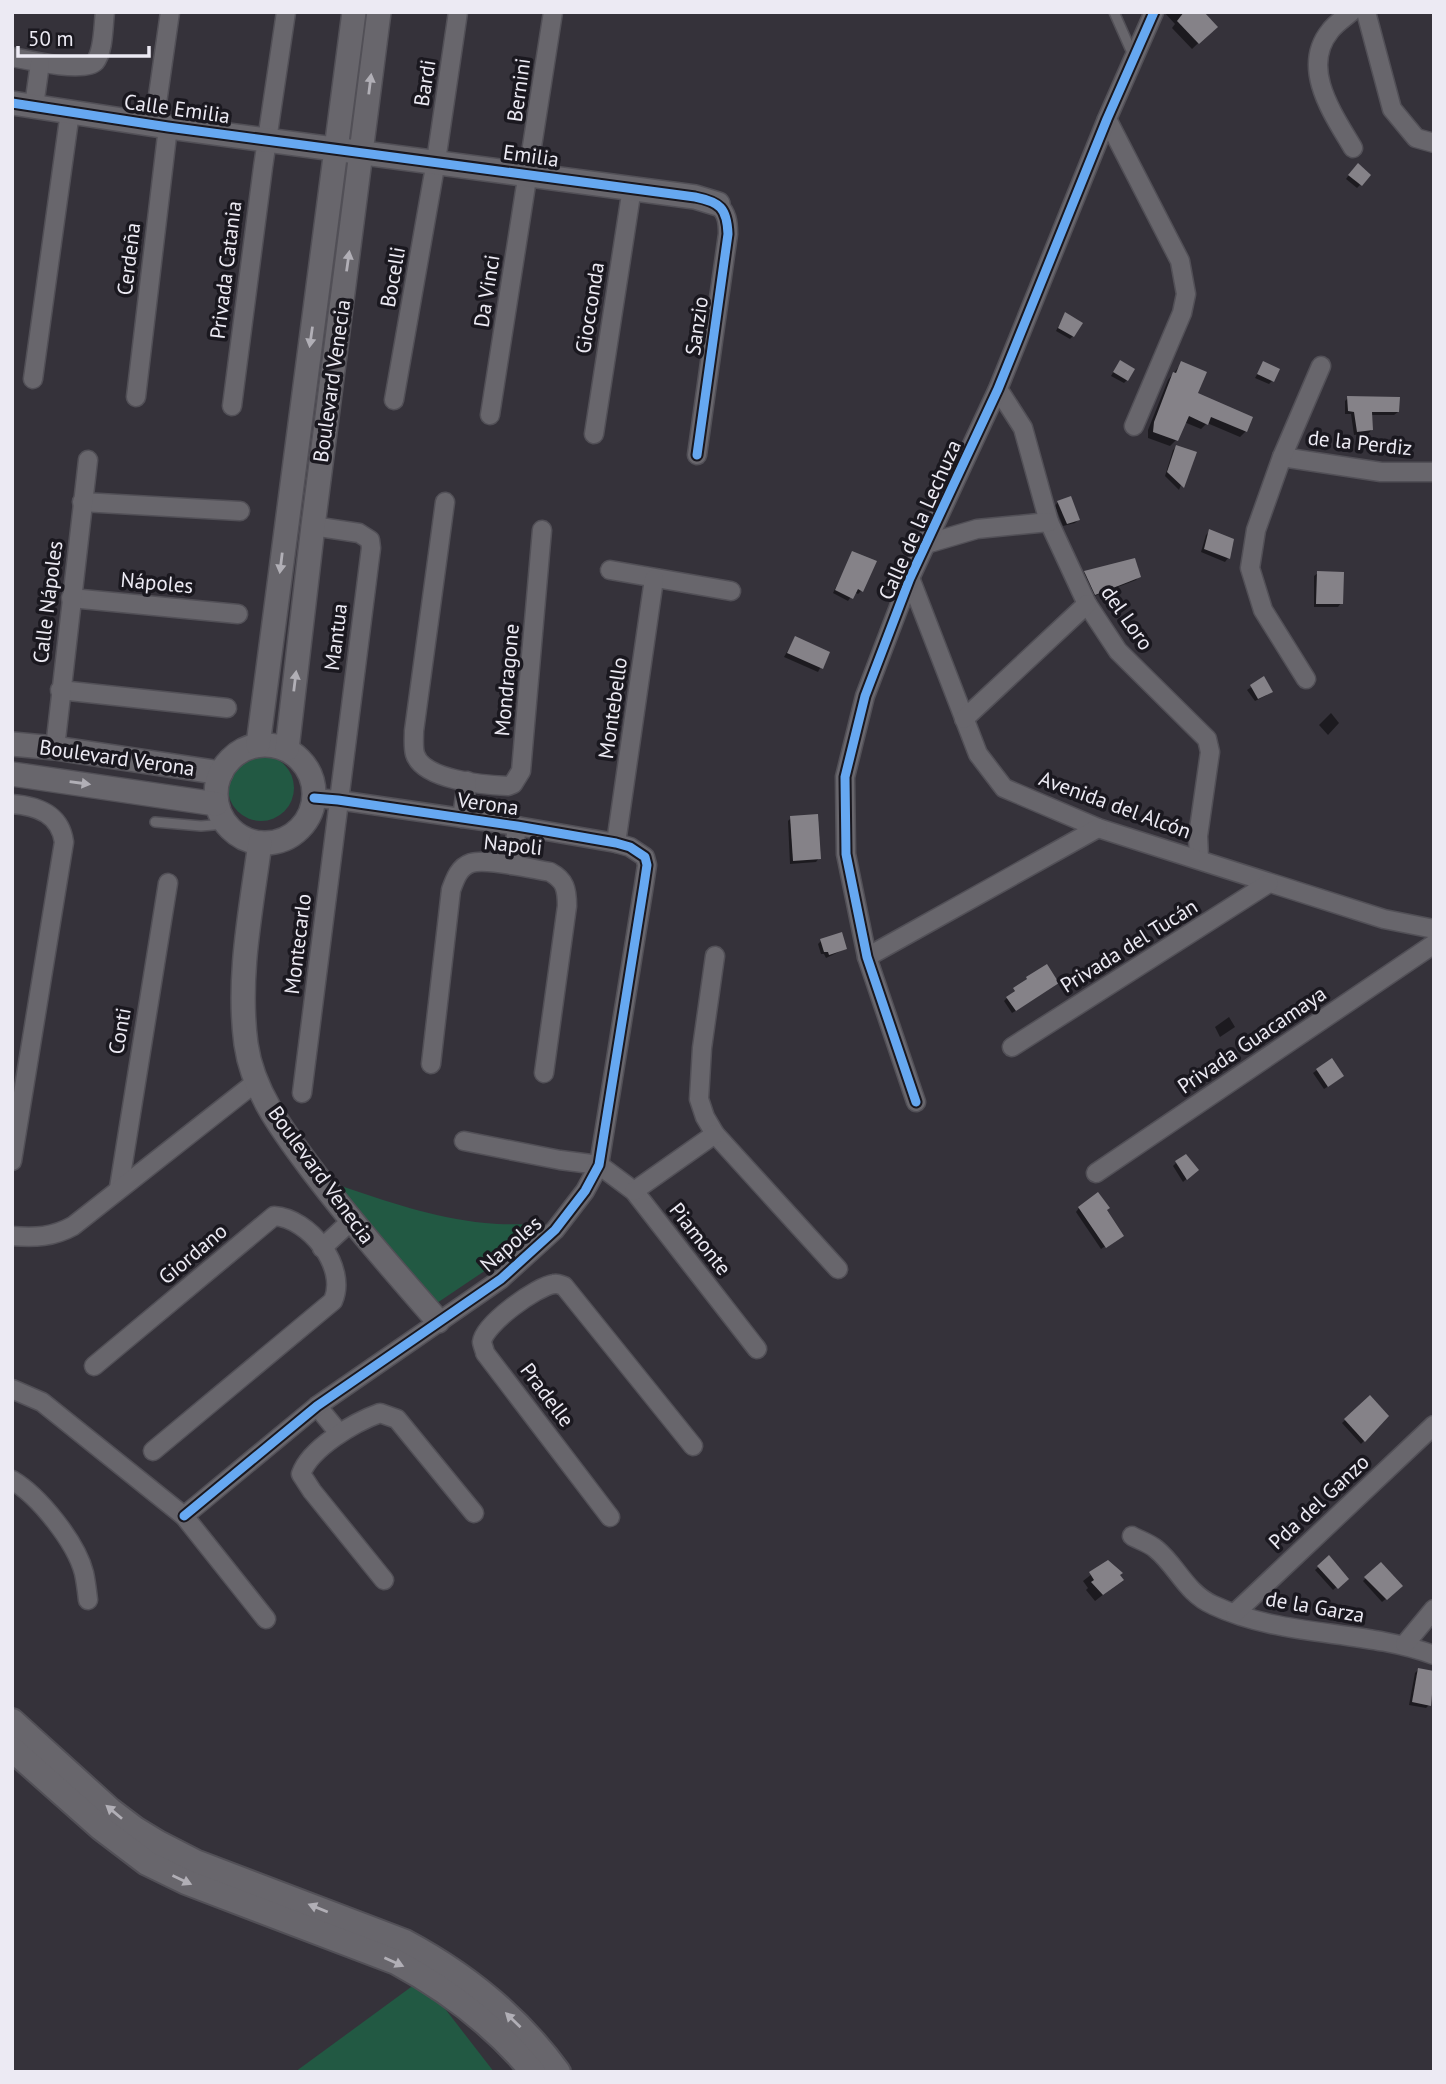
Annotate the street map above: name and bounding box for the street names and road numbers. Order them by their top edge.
street label: Bernini [501,56,536,124]
street label: Bardi [408,58,441,108]
street label: Calle Emilia [122,88,232,129]
street label: Emilia [501,138,561,173]
street label: Privada Catania [204,199,247,340]
street label: Cerdeña [111,221,146,297]
street label: Bocelli [374,244,411,309]
street label: Da Vinci [467,253,506,329]
street label: Giocconda [569,260,610,356]
street label: Sanzio [679,295,714,357]
street label: Boulevard Venecia [307,298,356,464]
street label: de la Perdiz [1307,424,1414,461]
street label: Calle de la Lechuza [872,436,967,604]
street label: Calle Nápoles [27,539,68,665]
street label: Nápoles [120,566,194,599]
street label: del Loro [1095,580,1159,655]
street label: Mantua [318,602,353,672]
street label: Mondragone [488,623,525,737]
street label: Montebello [592,655,633,761]
street label: Boulevard Verona [38,733,197,782]
street label: Avenida del Alcón [1036,765,1195,845]
street label: Verona [455,786,520,821]
street label: Napoli [482,828,544,861]
street label: Montecarlo [278,892,317,996]
street label: Privada del Tucán [1055,893,1202,999]
street label: Privada Guacamaya [1172,980,1331,1099]
street label: Conti [102,1006,137,1056]
street label: Boulevard Venecia [262,1100,381,1249]
street label: Piamonte [664,1197,737,1281]
street label: Napoles [474,1210,547,1278]
street label: Giordano [153,1217,233,1290]
street label: Pradelle [515,1357,580,1432]
street label: Pda del Ganzo [1263,1448,1375,1555]
street label: de la Garza [1264,1585,1367,1628]

